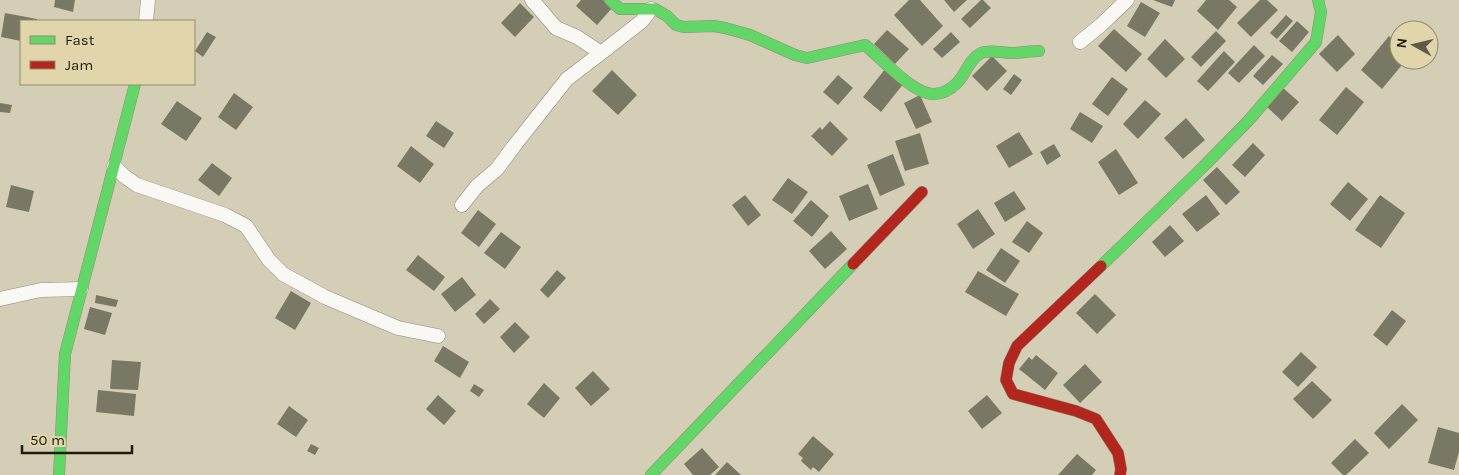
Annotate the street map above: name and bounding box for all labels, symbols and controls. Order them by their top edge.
legend [20,20,195,85]
north arrow [1389,20,1439,70]
text: Fast [65,31,95,49]
text: N [1393,37,1411,49]
text: Jam [65,56,93,74]
scale bar [22,422,132,454]
text: 50 m [30,431,65,449]

